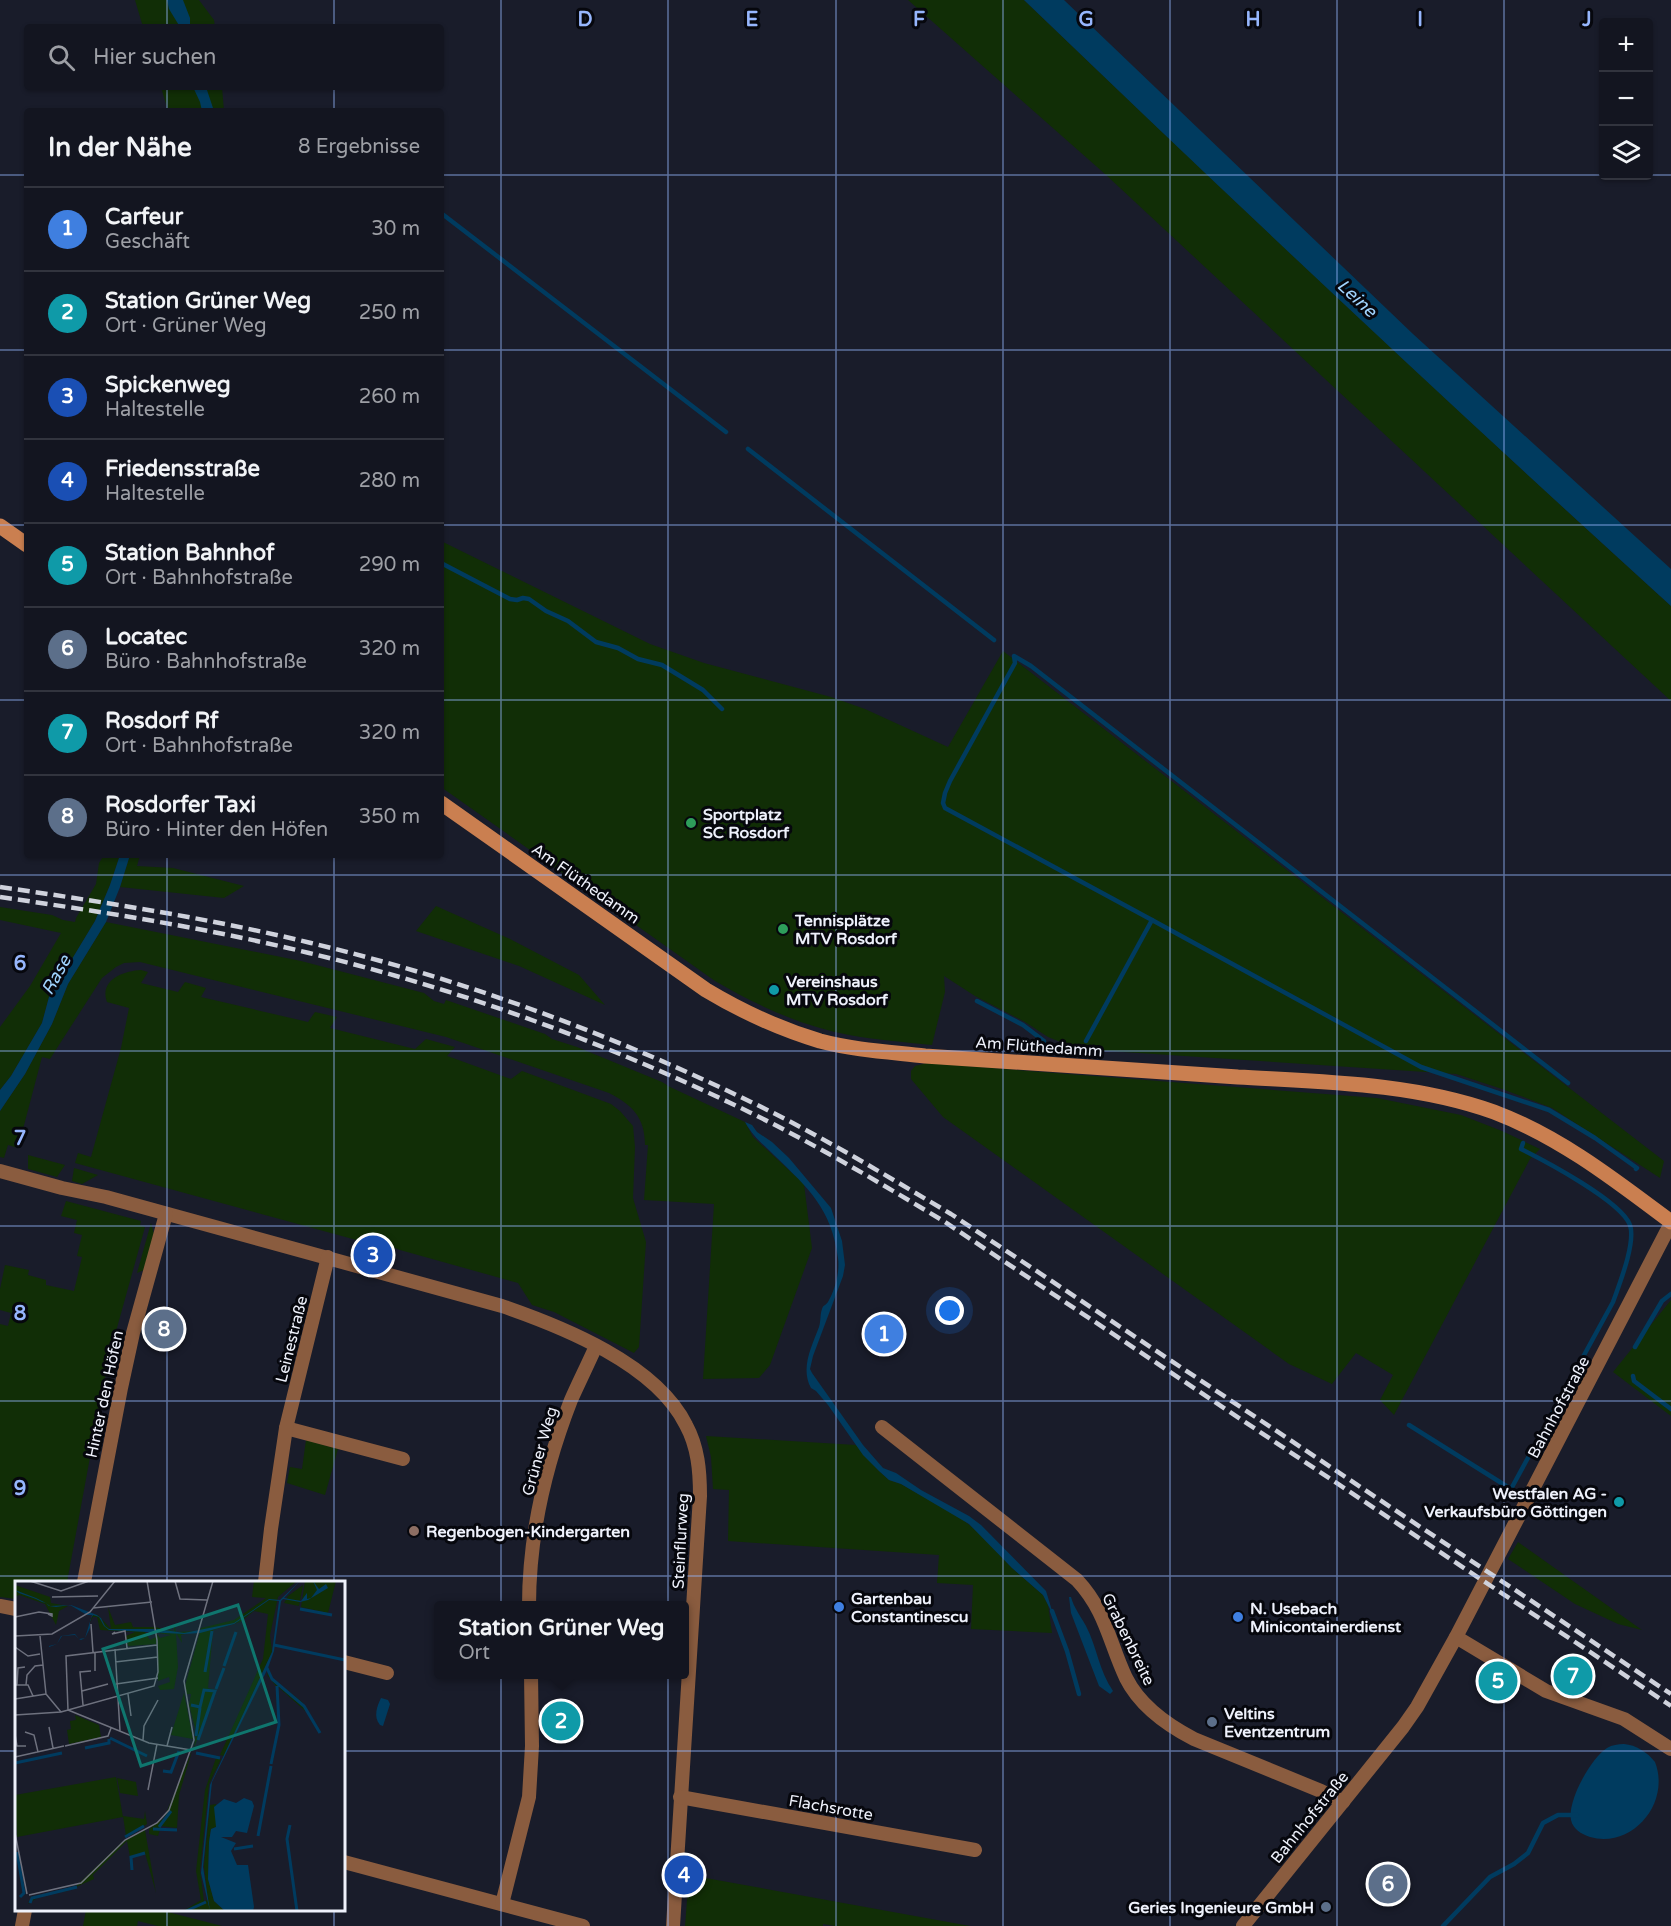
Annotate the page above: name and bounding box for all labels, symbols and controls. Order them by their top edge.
text: D [577,8,593,32]
text: E [746,8,759,32]
text: F [913,8,925,32]
text: G [1078,8,1094,32]
text: H [1245,8,1261,32]
text: I [1417,8,1423,32]
text: J [1581,8,1592,32]
map controls [1599,18,1653,180]
button: + [1599,18,1653,72]
search box [24,24,444,90]
icon: search [45,41,78,74]
text: Hier suchen [93,44,216,70]
button: − [1599,72,1653,126]
button: layers [1599,126,1653,180]
text: In der Nähe [48,132,192,163]
text: 8 Ergebnisse [298,135,420,159]
text: Carfeur [105,204,183,230]
text: 1 [61,217,74,241]
text: 30 m [371,217,420,241]
text: Geschäft [105,230,190,254]
water label: Leine [1333,274,1382,322]
text: Station Grüner Weg [105,288,311,314]
text: 2 [61,301,74,325]
text: 250 m [359,301,420,325]
text: Ort · Grüner Weg [105,314,267,338]
text: Spickenweg [105,372,231,398]
text: 3 [61,385,74,409]
text: 260 m [359,385,420,409]
text: Haltestelle [105,398,205,422]
text: Friedensstraße [105,456,260,482]
text: 4 [61,469,74,493]
text: 280 m [359,469,420,493]
text: Haltestelle [105,482,205,506]
text: Station Bahnhof [105,540,274,566]
text: 5 [61,553,74,577]
text: 290 m [359,553,420,577]
text: Ort · Bahnhofstraße [105,566,293,590]
text: Locatec [105,624,187,650]
text: 6 [61,637,74,661]
text: 320 m [359,637,420,661]
text: Büro · Bahnhofstraße [105,650,307,674]
text: Rosdorf Rf [105,708,218,734]
text: 7 [61,721,74,745]
text: 320 m [359,721,420,745]
text: Ort · Bahnhofstraße [105,734,293,758]
text: Rosdorfer Taxi [105,792,256,818]
text: 8 [61,805,74,829]
text: 350 m [359,805,420,829]
place label: Sportplatz SC Rosdorf [703,805,790,843]
marker: Sportplatz SC Rosdorf [684,816,698,830]
text: Büro · Hinter den Höfen [105,818,328,842]
street label: Am Flüthedamm [528,839,643,929]
place label: Tennisplätze MTV Rosdorf [794,911,898,949]
marker: Tennisplätze MTV Rosdorf [776,922,790,936]
water label: Rase [36,951,76,999]
text: 6 [14,952,26,976]
place label: Vereinshaus MTV Rosdorf [786,972,889,1010]
marker: Vereinshaus MTV Rosdorf [767,983,781,997]
street label: Am Flüthedamm [975,1033,1103,1061]
text: 7 [14,1127,26,1151]
pin: 3 [354,1232,392,1278]
street label: Leinestraße [272,1294,312,1385]
your location [935,1296,964,1325]
text: 8 [14,1302,26,1326]
pin: 8 [144,1306,184,1352]
pin: 1 [864,1312,904,1356]
street label: Hinter den Höfen [82,1329,128,1460]
street label: Bahnhofstraße [1524,1353,1594,1462]
street label: Grüner Weg [518,1404,562,1498]
text: 9 [14,1477,26,1501]
place label: Westfalen AG - Verkaufsbüro Göttingen [1424,1484,1607,1522]
street label: Steinflurweg [669,1493,693,1589]
marker: Westfalen AG - Verkaufsbüro Göttingen [1612,1495,1626,1509]
place label: Regenbogen-Kindergarten [426,1522,630,1542]
marker: Regenbogen-Kindergarten [407,1524,421,1538]
inset map [15,1581,345,1911]
place label: Gartenbau Constantinescu [851,1589,968,1627]
street label: Grabenbreite [1097,1590,1159,1689]
place label: N. Usebach Minicontainerdienst [1250,1599,1402,1637]
marker: Gartenbau Constantinescu [832,1600,846,1614]
popup [434,1601,689,1679]
marker: N. Usebach Minicontainerdienst [1231,1610,1245,1624]
text: Station Grüner Weg [458,1615,665,1641]
text: Ort [458,1641,490,1665]
pin: 7 [1554,1654,1592,1698]
pin: 5 [1478,1658,1518,1704]
pin: 2 [542,1698,580,1744]
place label: Veltins Eventzentrum [1224,1704,1330,1742]
marker: Veltins Eventzentrum [1205,1715,1219,1729]
street label: Bahnhofstraße [1267,1768,1353,1868]
street label: Flachsrotte [787,1791,875,1825]
pin: 4 [664,1852,704,1898]
pin: 6 [1368,1862,1408,1906]
place label: Geries Ingenieure GmbH [1128,1898,1314,1918]
marker: Geries Ingenieure GmbH [1319,1900,1333,1914]

